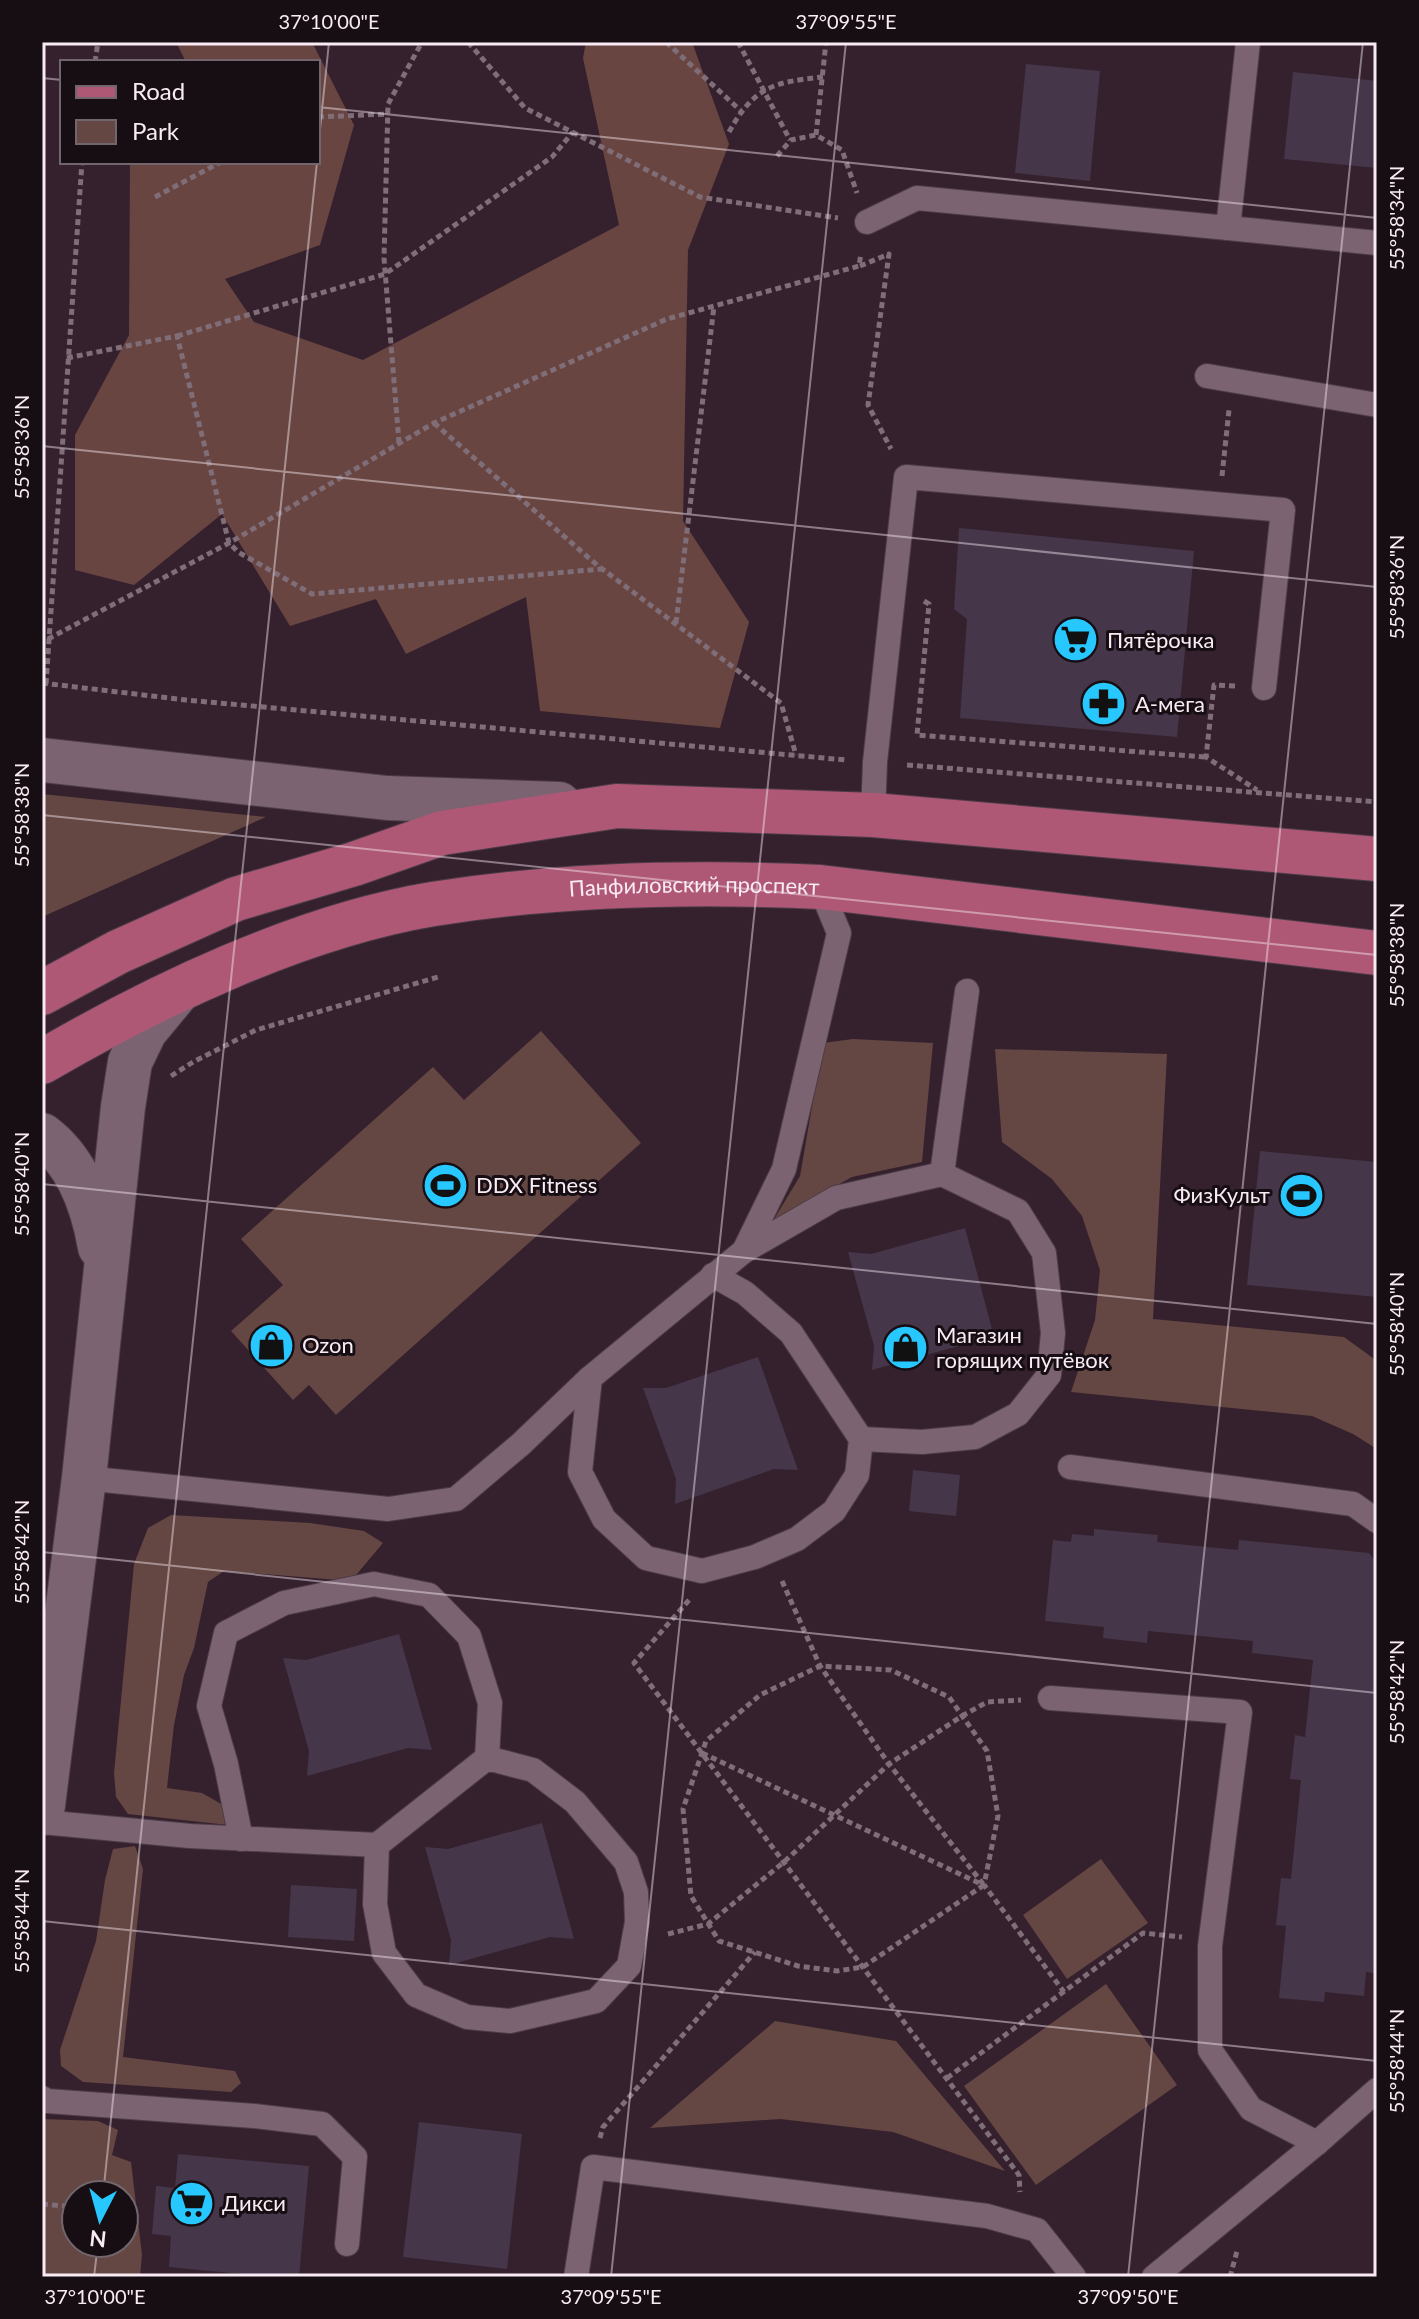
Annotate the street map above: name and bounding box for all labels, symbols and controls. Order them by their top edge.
text: 37°10'00"E [279,9,379,33]
text: 37°09'55"E [796,9,896,33]
legend [60,60,320,164]
text: Road [132,76,185,105]
text: Park [132,116,180,145]
text: 55°58'34"N [1384,166,1408,270]
text: 55°58'36"N [9,395,33,499]
text: 55°58'36"N [1384,535,1408,639]
supermarket icon: Пятёрочка [1052,616,1100,664]
place label: Пятёрочка [1107,626,1214,653]
pharmacy icon: А-мега [1080,680,1128,728]
place label: А-мега [1135,690,1205,717]
text: 55°58'38"N [9,763,33,867]
street label: Панфиловский проспект [568,870,820,902]
text: 55°58'38"N [1384,903,1408,1007]
text: 55°58'40"N [9,1132,33,1236]
sports icon: DDX Fitness [421,1161,469,1209]
place label: DDX Fitness [476,1171,597,1198]
sports icon: ФизКульт [1277,1171,1325,1219]
place label: ФизКульт [1173,1181,1270,1208]
text: 55°58'40"N [1384,1272,1408,1376]
shop icon: Ozon [247,1321,295,1369]
place label: Магазин горящих путёвок [936,1321,1110,1373]
shop icon: Магазин горящих путёвок [881,1324,929,1372]
place label: Ozon [302,1331,354,1358]
text: 55°58'42"N [9,1500,33,1604]
text: 55°58'42"N [1384,1640,1408,1744]
text: 55°58'44"N [9,1869,33,1973]
text: 55°58'44"N [1384,2009,1408,2113]
north arrow [60,2179,140,2259]
supermarket icon: Дикси [167,2179,215,2227]
place label: Дикси [222,2189,286,2216]
text: N [88,2225,108,2254]
text: 37°10'00"E [45,2284,145,2308]
text: 37°09'55"E [561,2284,661,2308]
text: 37°09'50"E [1078,2284,1178,2308]

